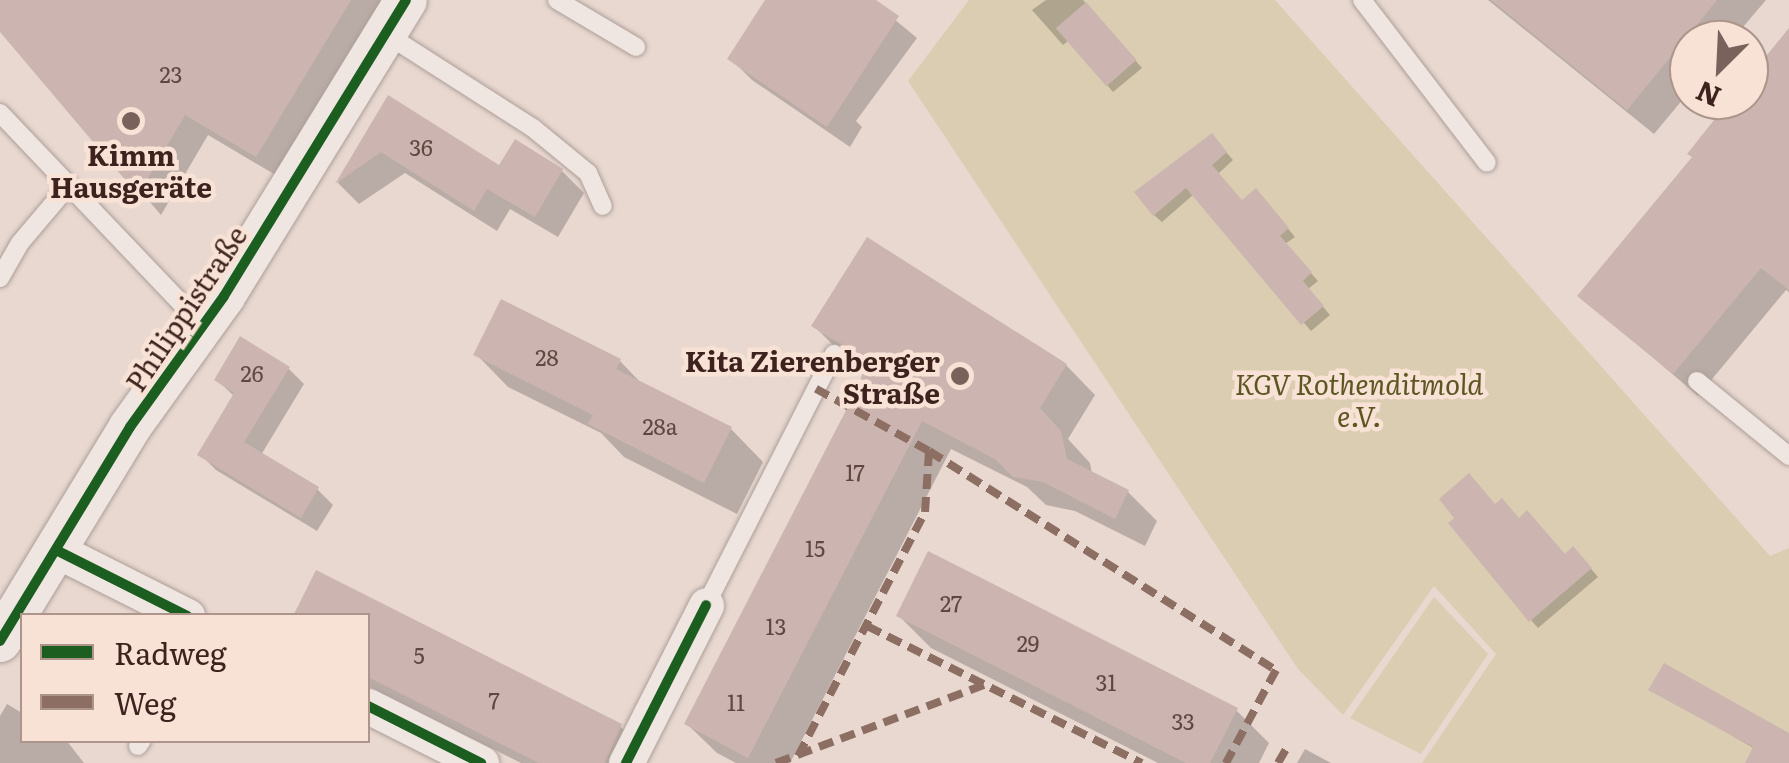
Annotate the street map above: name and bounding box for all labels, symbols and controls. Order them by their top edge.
north arrow [1669,20,1769,120]
house number: 23 [159,61,183,87]
text: N [1688,72,1727,120]
marker: Kimm Hausgeräte [120,110,142,132]
house number: 36 [409,134,433,160]
place label: Kimm Hausgeräte [50,137,212,203]
street label: Philippistraße [117,219,253,397]
place label: Kita Zierenberger Straße [685,343,940,409]
house number: 28 [535,344,559,370]
house number: 26 [241,360,263,386]
marker: Kita Zierenberger Straße [949,365,971,387]
park label: KGV Rothenditmold e.V. [1235,366,1483,432]
house number: 28a [642,413,678,439]
house number: 17 [845,459,865,485]
house number: 15 [805,535,825,561]
house number: 27 [940,590,962,616]
legend [20,613,370,743]
house number: 13 [766,613,786,639]
text: Radweg [114,630,227,674]
house number: 29 [1017,630,1039,656]
house number: 5 [413,642,425,668]
house number: 31 [1096,669,1116,695]
text: Weg [114,680,176,724]
house number: 7 [488,687,500,713]
house number: 11 [727,689,745,715]
house number: 33 [1171,708,1195,734]

